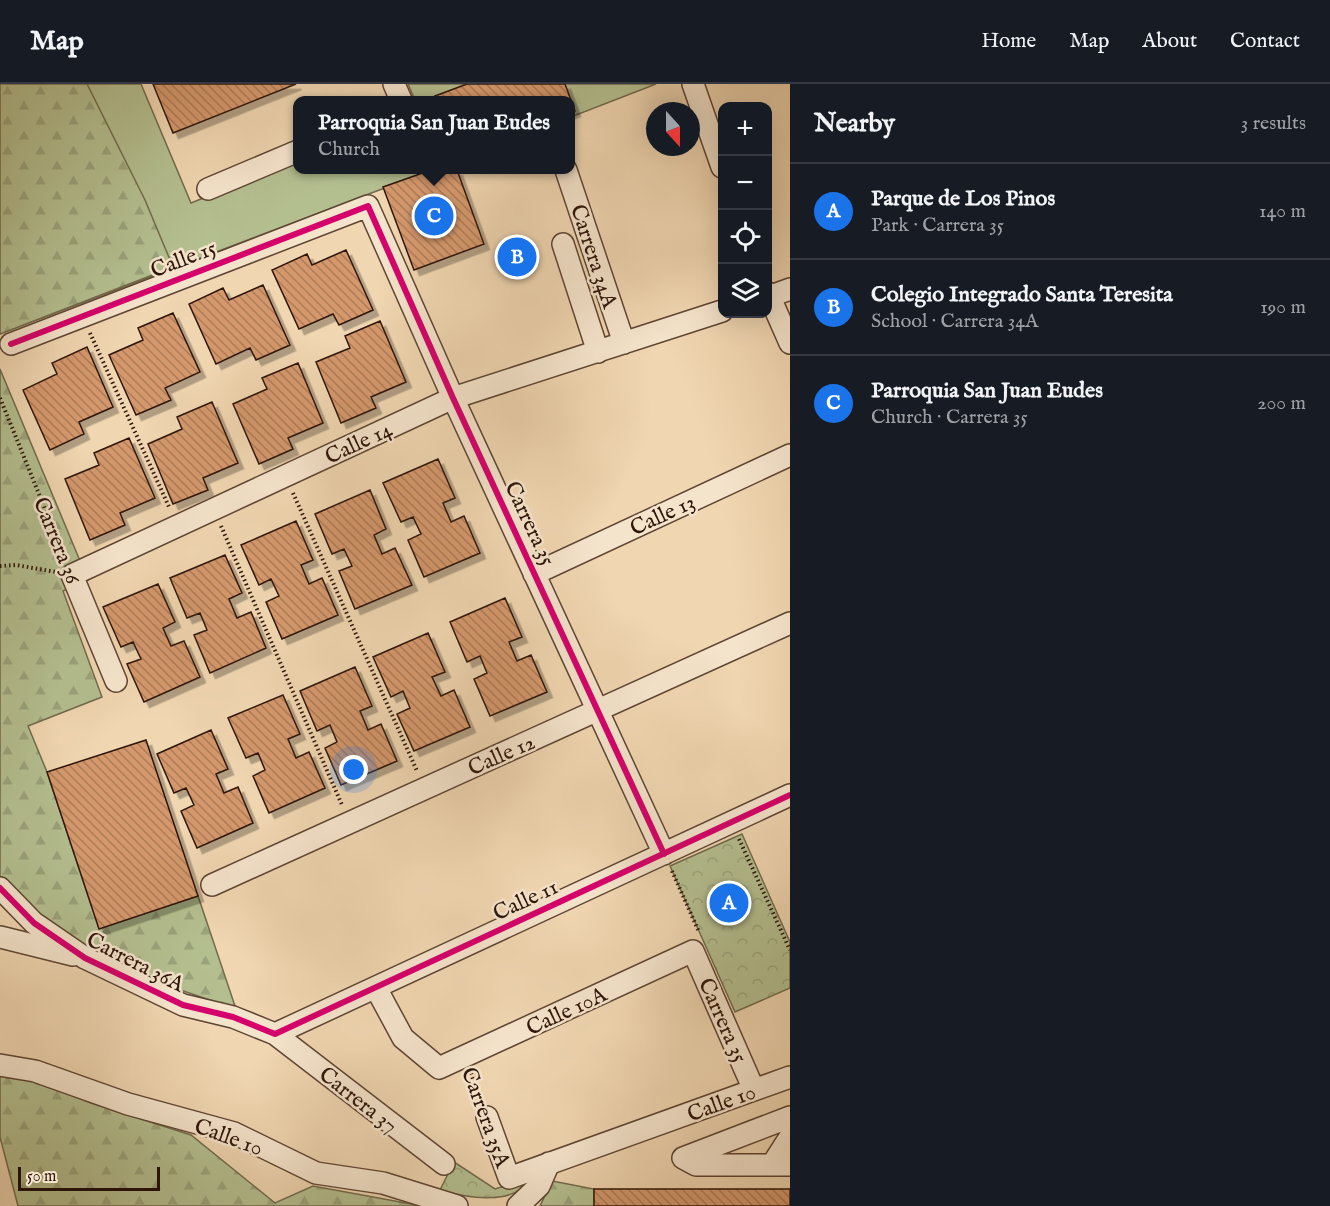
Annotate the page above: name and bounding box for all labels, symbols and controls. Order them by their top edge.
text: Map [30,24,84,59]
text: Home [981,28,1036,55]
text: Map [1069,28,1109,55]
text: About [1142,28,1197,55]
text: Contact [1230,28,1300,55]
popup [293,96,575,174]
north arrow [646,102,700,156]
map controls [718,102,772,318]
button: + [718,102,772,156]
text: Nearby [814,107,895,140]
text: Parroquia San Juan Eudes [318,109,550,137]
text: 3 results [1241,111,1306,136]
text: Church [318,137,380,162]
button: − [718,156,772,210]
text: Parque de Los Pinos [871,185,1055,213]
pin: C [414,194,454,238]
text: A [827,199,840,224]
text: 140 m [1259,199,1306,224]
street label: Carrera 34A [563,201,623,313]
button: locate [718,210,772,264]
text: Park · Carrera 35 [871,213,1004,238]
pin: B [498,234,536,279]
street label: Calle 15 [147,235,221,285]
button: layers [718,264,772,318]
text: Colegio Integrado Santa Teresita [871,281,1173,309]
text: B [827,295,840,320]
text: 190 m [1260,295,1306,320]
text: School · Carrera 34A [871,309,1038,334]
text: Parroquia San Juan Eudes [871,377,1103,405]
text: C [826,391,841,416]
text: 200 m [1257,391,1306,416]
text: Church · Carrera 35 [871,405,1028,430]
street label: Calle 14 [321,416,397,472]
street label: Carrera 35 [497,477,561,571]
street label: Calle 13 [626,489,700,543]
street label: Carrera 36 [26,493,87,589]
street label: Calle 12 [464,729,540,783]
your location [339,755,368,784]
street label: Calle 11 [489,874,563,928]
pin: A [710,880,748,926]
street label: Carrera 36A [81,926,190,1000]
street label: Carrera 35 [691,974,753,1068]
street label: Calle 10A [522,981,613,1043]
street label: Carrera 37 [313,1061,403,1140]
street label: Carrera 35A [454,1064,517,1173]
street label: Calle 10 [684,1079,760,1129]
street label: Calle 10 [190,1113,266,1163]
scale bar [18,1164,160,1192]
text: 50 m [27,1167,56,1187]

